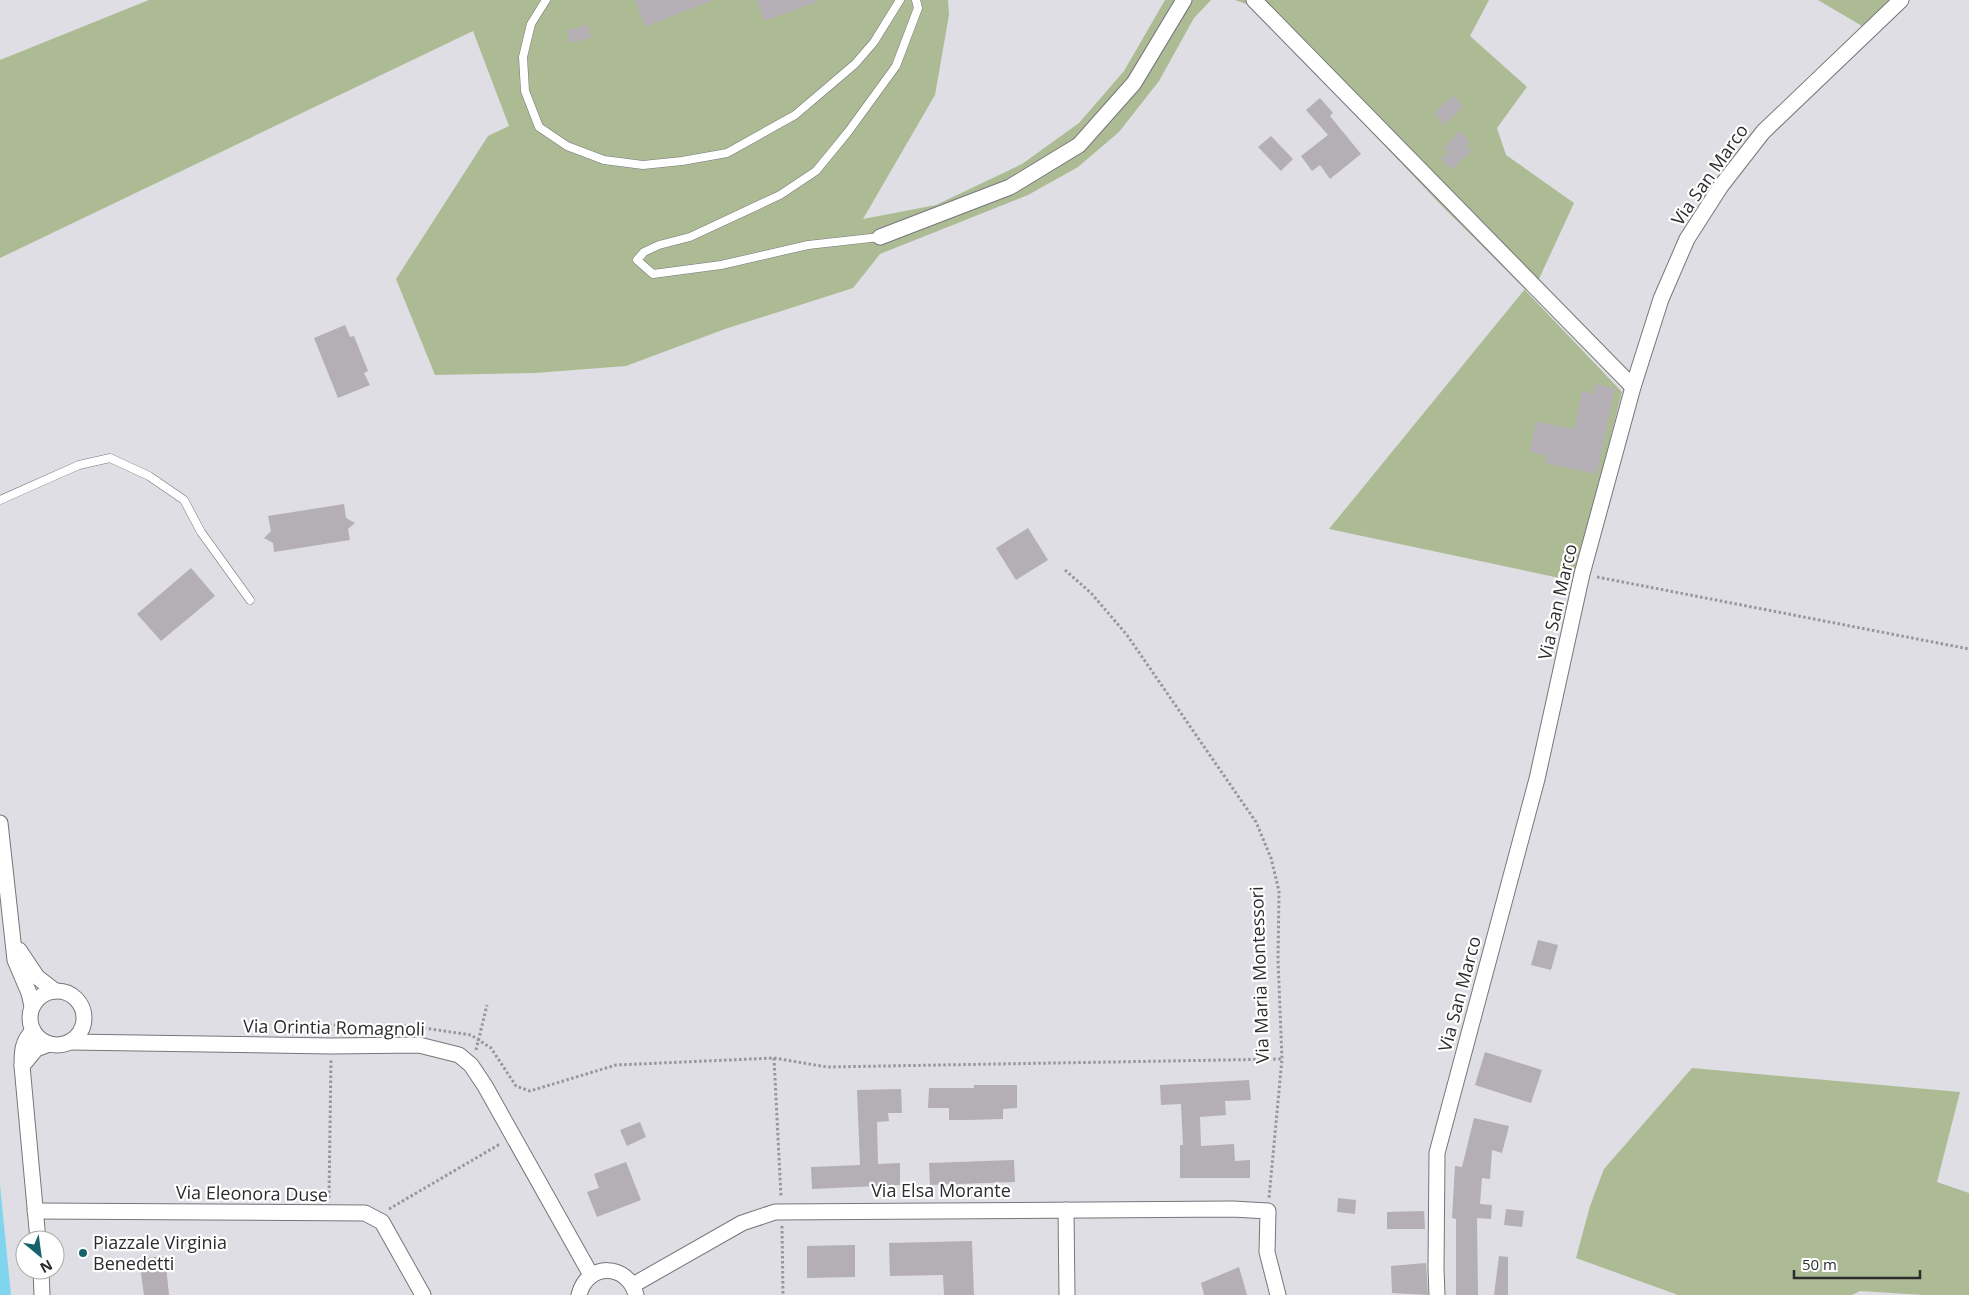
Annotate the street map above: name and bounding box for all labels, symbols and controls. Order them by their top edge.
street label: Via San Marco [1665,119,1753,230]
street label: Via San Marco [1532,541,1582,662]
street label: Via Maria Montessori [1244,886,1274,1064]
street label: Via San Marco [1432,933,1486,1054]
street label: Via Orintia Romagnoli [243,1013,425,1041]
street label: Via Elsa Morante [871,1178,1011,1202]
street label: Via Eleonora Duse [176,1180,328,1206]
north arrow [15,1230,65,1280]
place label: Piazzale Virginia Benedetti [93,1230,227,1275]
marker: Piazzale Virginia Benedetti [77,1247,89,1259]
scale bar [1794,1248,1920,1280]
text: 50 m [1802,1254,1837,1274]
text: N [37,1256,56,1278]

